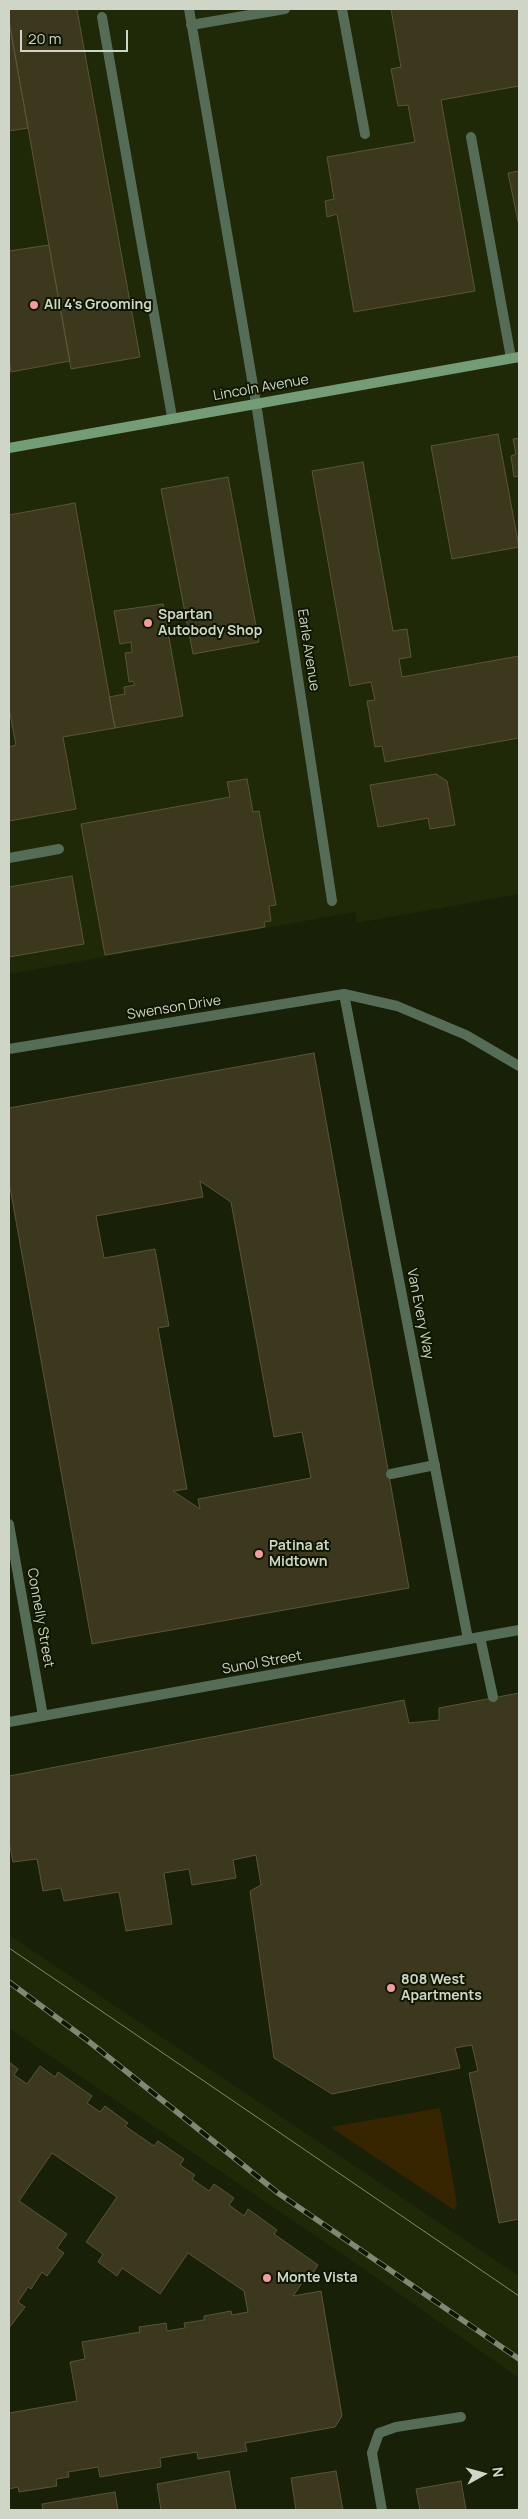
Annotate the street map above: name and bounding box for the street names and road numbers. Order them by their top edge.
street label: Lincoln Avenue [212,371,310,405]
street label: Earle Avenue [293,608,323,692]
street label: Swenson Drive [126,992,222,1024]
street label: Van Every Way [403,1267,437,1361]
street label: Connelly Street [23,1567,57,1669]
street label: Sunol Street [221,1648,303,1678]

